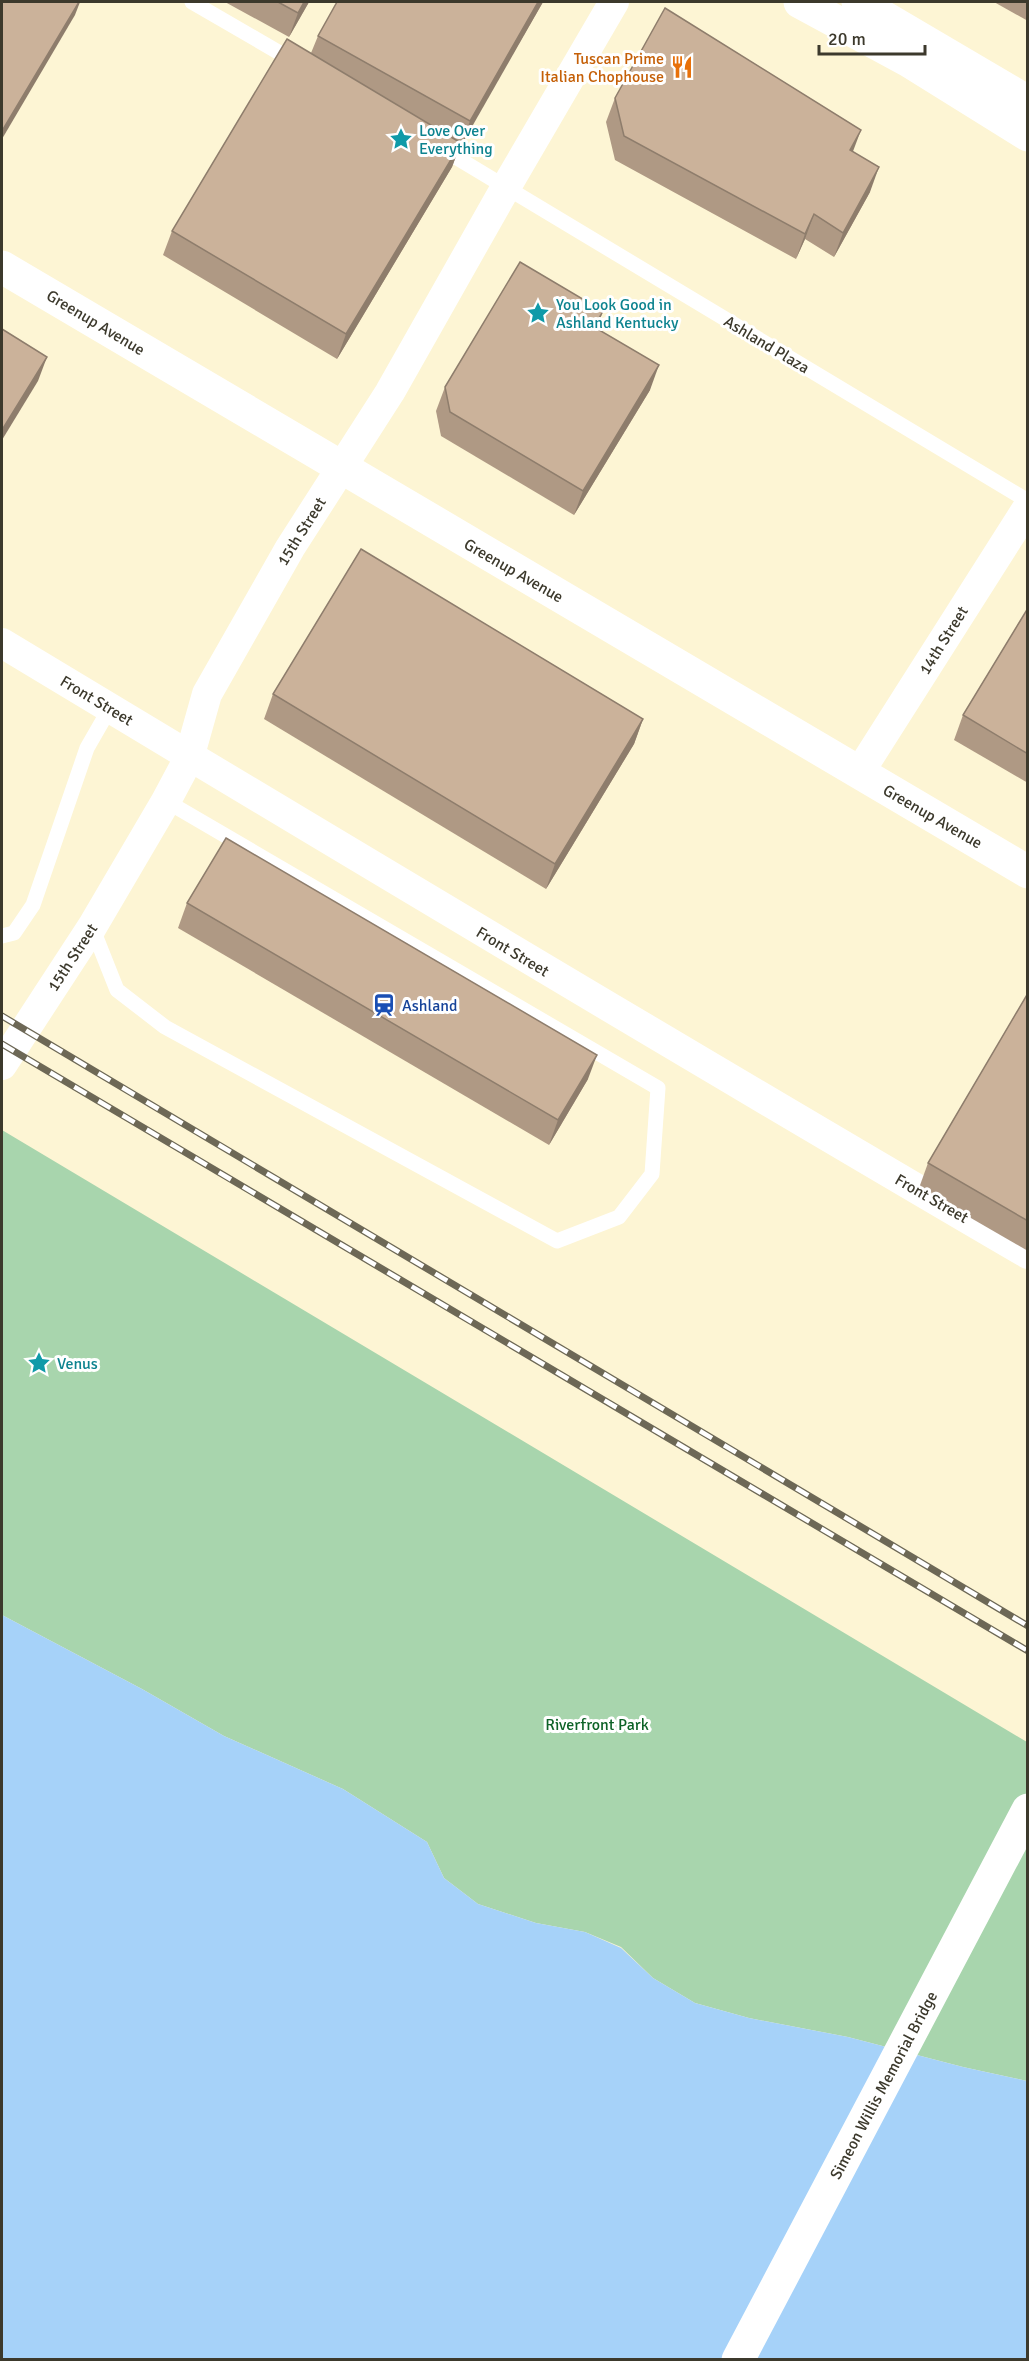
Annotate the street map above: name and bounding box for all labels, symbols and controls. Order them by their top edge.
scale bar [819,18,926,56]
text: 20 m [828,28,866,50]
place label: Tuscan Prime Italian Chophouse [540,49,664,87]
restaurant icon: Tuscan Prime Italian Chophouse [669,54,695,80]
place label: Love Over Everything [419,121,493,159]
place icon: Love Over Everything [388,126,414,152]
street label: Greenup Avenue [43,286,148,360]
place label: You Look Good in Ashland Kentucky [556,295,679,333]
place icon: You Look Good in Ashland Kentucky [525,300,551,326]
street label: Ashland Plaza [720,312,813,378]
street label: 15th Street [273,493,331,569]
street label: Greenup Avenue [460,534,567,607]
street label: 14th Street [915,602,973,678]
street label: Front Street [56,671,137,731]
street label: Greenup Avenue [879,780,986,853]
street label: 15th Street [44,920,102,995]
street label: Front Street [472,922,553,982]
station icon: Ashland [371,992,397,1018]
place label: Ashland [402,996,458,1016]
street label: Front Street [891,1170,972,1228]
place icon: Venus [26,1350,52,1376]
place label: Venus [57,1354,98,1374]
park label: Riverfront Park [545,1715,649,1735]
street label: Simeon Willis Memorial Bridge [826,1988,942,2183]

